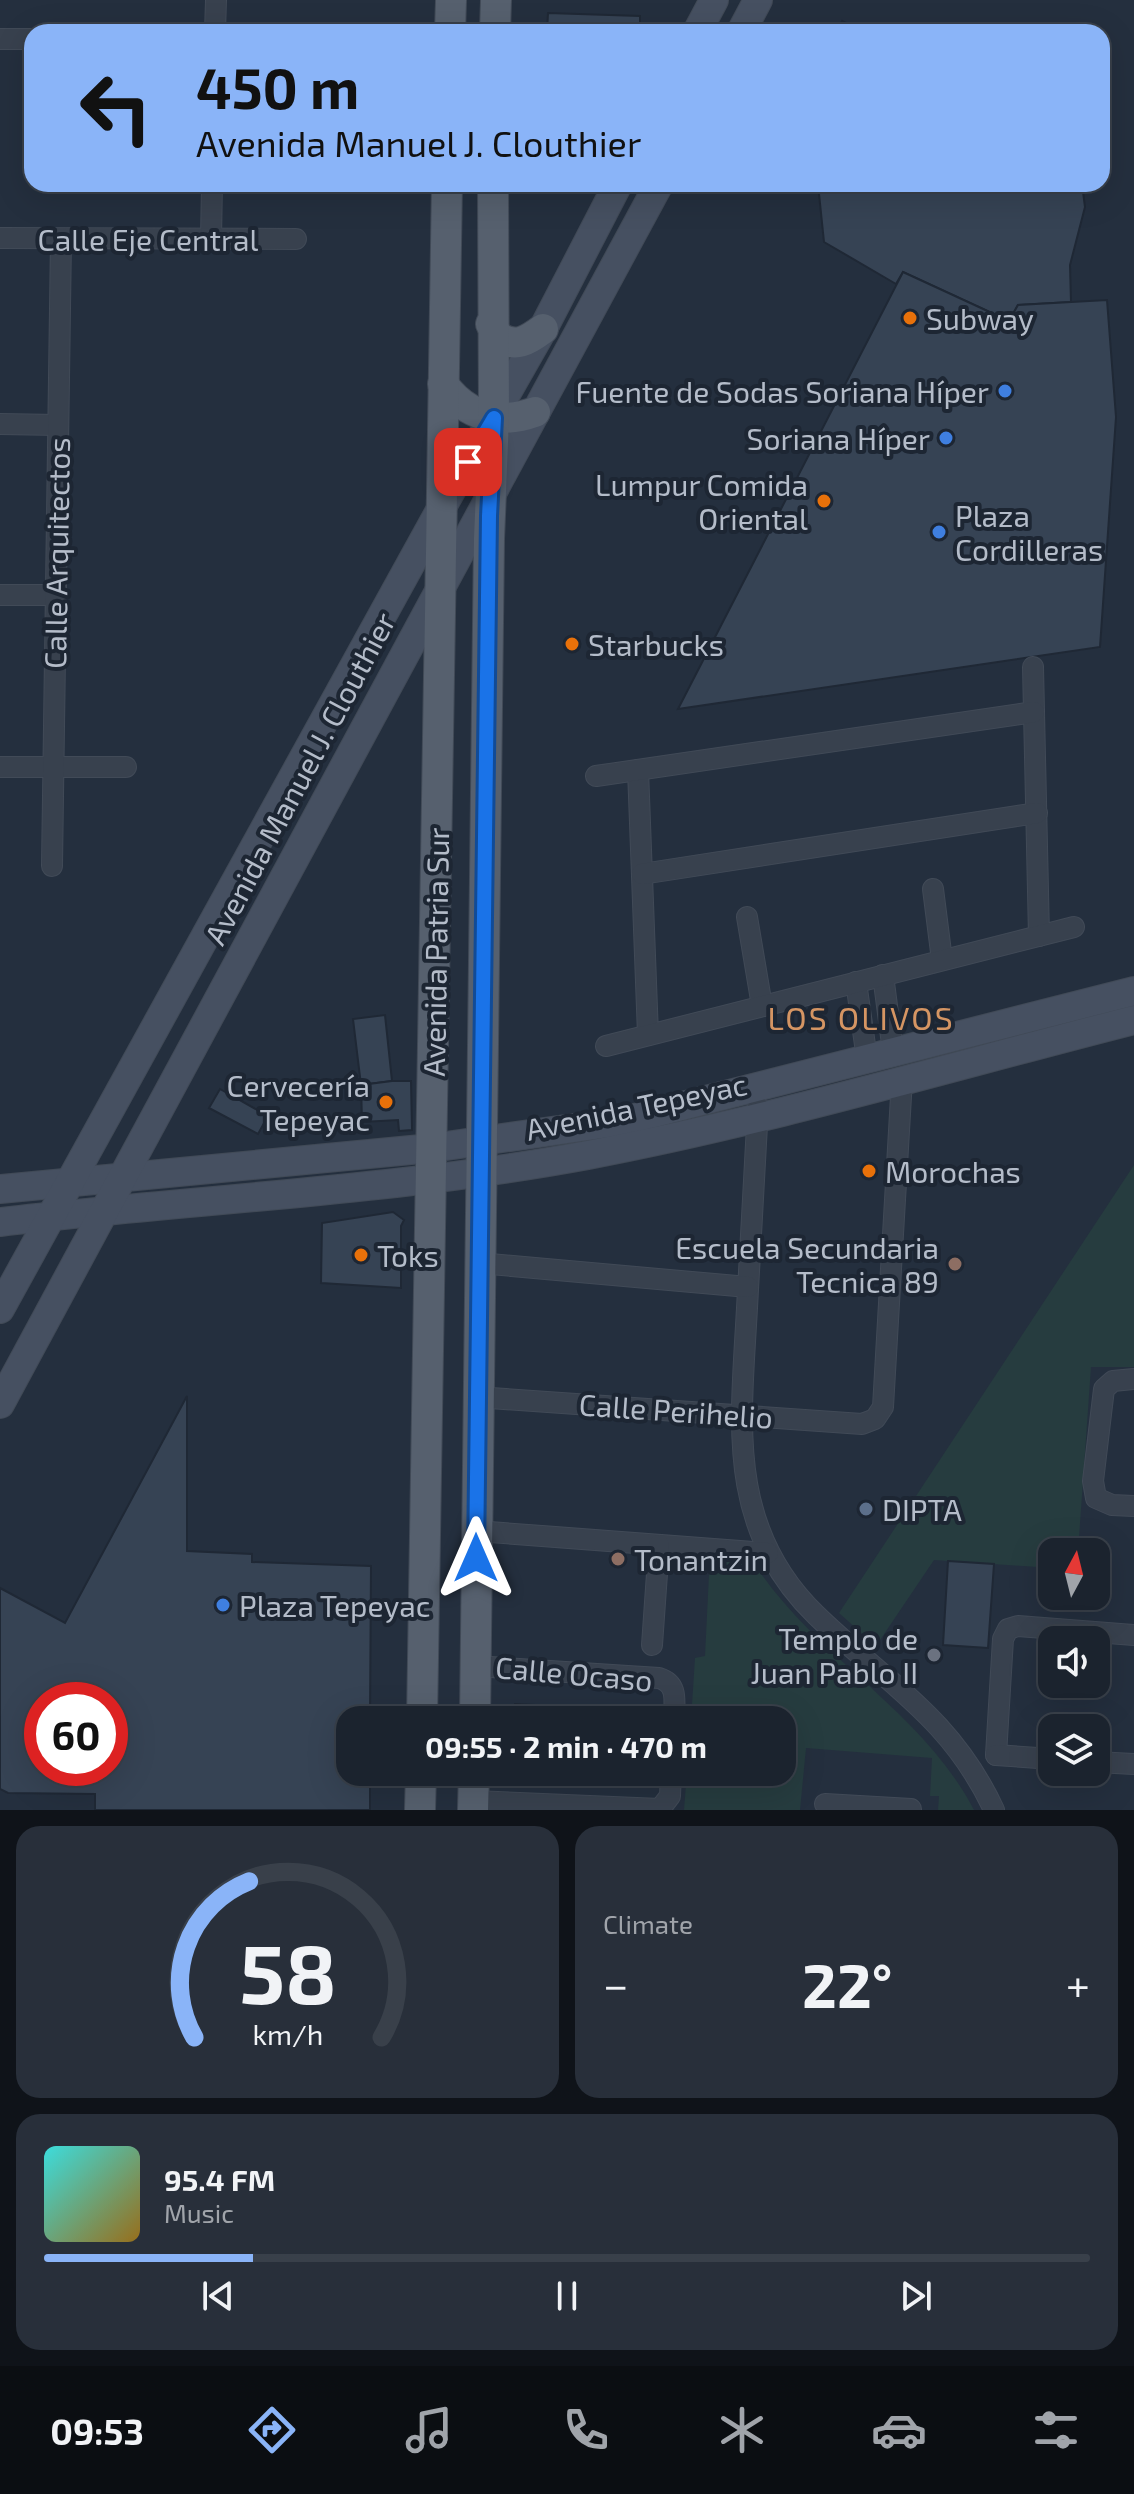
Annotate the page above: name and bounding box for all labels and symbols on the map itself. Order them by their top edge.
street label: Calle Eje Central [38,221,258,257]
place label: Subway [926,300,1034,336]
marker: Subway [901,309,919,327]
place label: Fuente de Sodas Soriana Híper [576,373,989,409]
marker: Fuente de Sodas Soriana Híper [996,382,1014,400]
place label: Soriana Híper [747,420,930,456]
pin [434,428,502,496]
marker: Soriana Híper [937,429,955,447]
street label: Calle Arquitectos [36,437,76,669]
place label: Lumpur Comida Oriental [595,466,808,536]
marker: Lumpur Comida Oriental [815,492,833,510]
place label: Plaza Cordilleras [955,497,1103,567]
marker: Plaza Cordilleras [930,523,948,541]
street label: Avenida Manuel J. Clouthier [196,606,402,950]
place label: Starbucks [588,626,724,662]
marker: Starbucks [563,635,581,653]
street label: Avenida Patria Sur [415,827,455,1077]
district label: LOS OLIVOS [767,998,955,1036]
street label: Avenida Tepeyac [522,1065,750,1147]
place label: Cervecería Tepeyac [226,1067,370,1137]
marker: Cervecería Tepeyac [377,1093,395,1111]
place label: Morochas [885,1153,1021,1189]
marker: Morochas [860,1162,878,1180]
place label: Escuela Secundaria Tecnica 89 [675,1229,939,1299]
place label: Toks [377,1237,439,1273]
marker: Toks [352,1246,370,1264]
marker: Escuela Secundaria Tecnica 89 [946,1255,964,1273]
street label: Calle Perihelio [578,1385,774,1435]
place label: DIPTA [882,1491,962,1527]
marker: DIPTA [857,1500,875,1518]
position arrow [434,1516,518,1600]
north arrow [1038,1538,1110,1610]
place label: Tonantzin [634,1541,768,1577]
marker: Tonantzin [609,1550,627,1568]
place label: Plaza Tepeyac [239,1587,430,1623]
marker: Plaza Tepeyac [214,1596,232,1614]
place label: Templo de Juan Pablo II [751,1620,918,1690]
marker: Templo de Juan Pablo II [925,1646,943,1664]
street label: Calle Ocaso [494,1648,654,1698]
speed limit sign: 60 [24,1682,128,1786]

